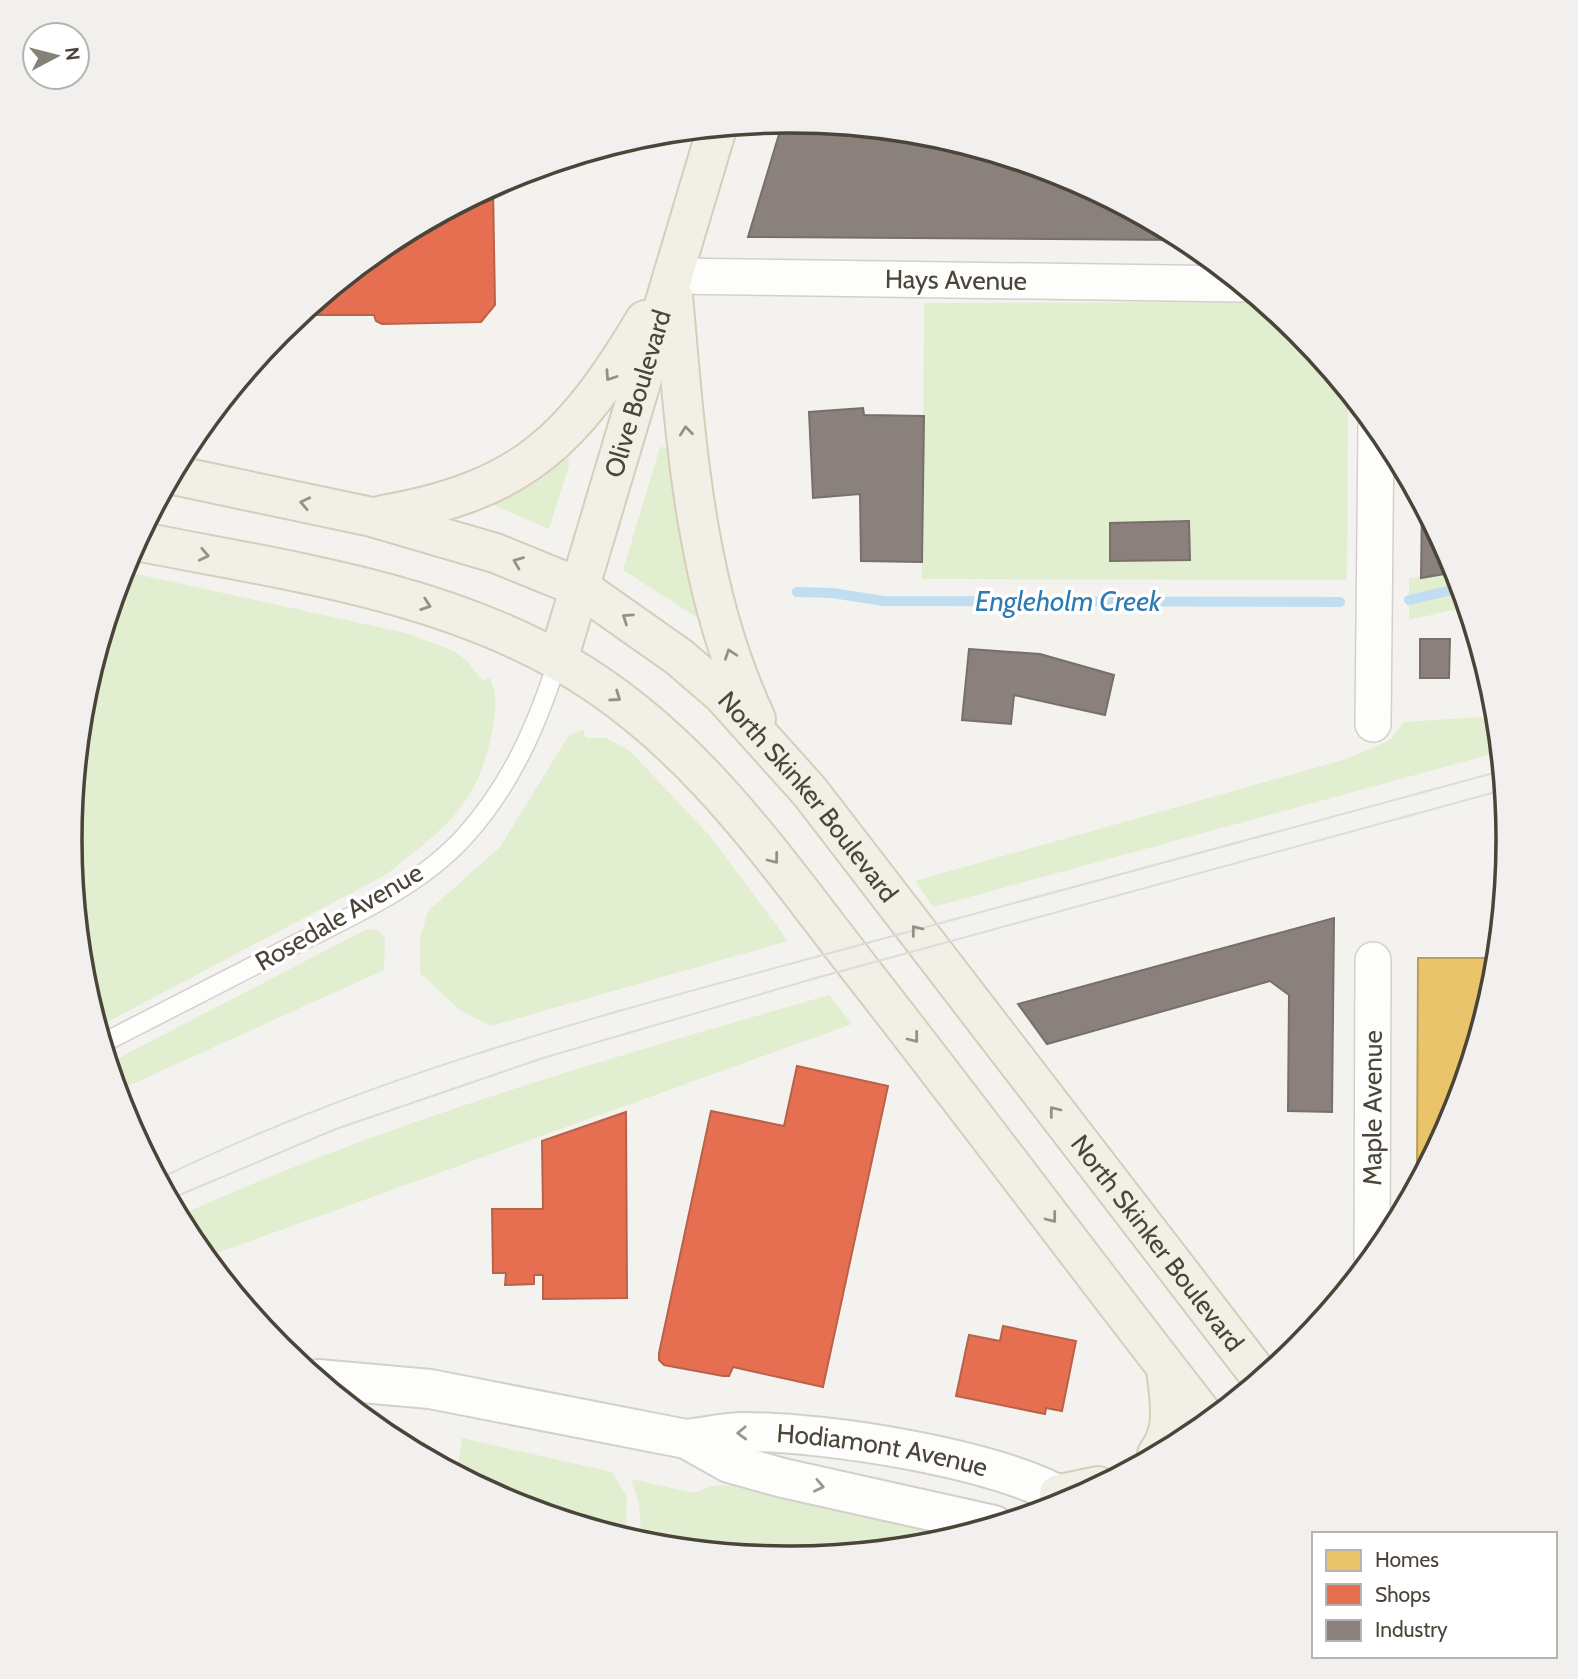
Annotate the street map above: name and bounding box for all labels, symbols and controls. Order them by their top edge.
north arrow [21,21,91,91]
text: N [60,46,85,62]
street label: Hays Avenue [885,263,1027,297]
street label: Olive Boulevard [597,306,678,481]
one-way arrow [606,368,618,381]
one-way arrow [679,426,694,437]
one-way arrow [299,497,311,512]
one-way arrow [198,546,210,561]
one-way arrow [512,557,524,571]
water label: Engleholm Creek [975,584,1162,618]
one-way arrow [419,597,431,611]
one-way arrow [622,614,635,627]
one-way arrow [724,648,739,660]
street label: North Skinker Boulevard [711,685,905,908]
one-way arrow [608,689,621,701]
one-way arrow [765,851,778,863]
street label: Rosedale Avenue [250,856,428,978]
one-way arrow [911,926,924,938]
one-way arrow [905,1030,918,1043]
street label: Maple Avenue [1356,1030,1389,1186]
one-way arrow [1050,1106,1063,1118]
street label: North Skinker Boulevard [1064,1129,1251,1358]
one-way arrow [1044,1211,1057,1223]
street label: Hodiamont Avenue [776,1417,991,1483]
one-way arrow [736,1425,747,1440]
one-way arrow [813,1478,825,1493]
legend [1312,1532,1557,1658]
text: Homes [1375,1547,1439,1572]
text: Shops [1375,1582,1431,1607]
text: Industry [1375,1617,1448,1642]

